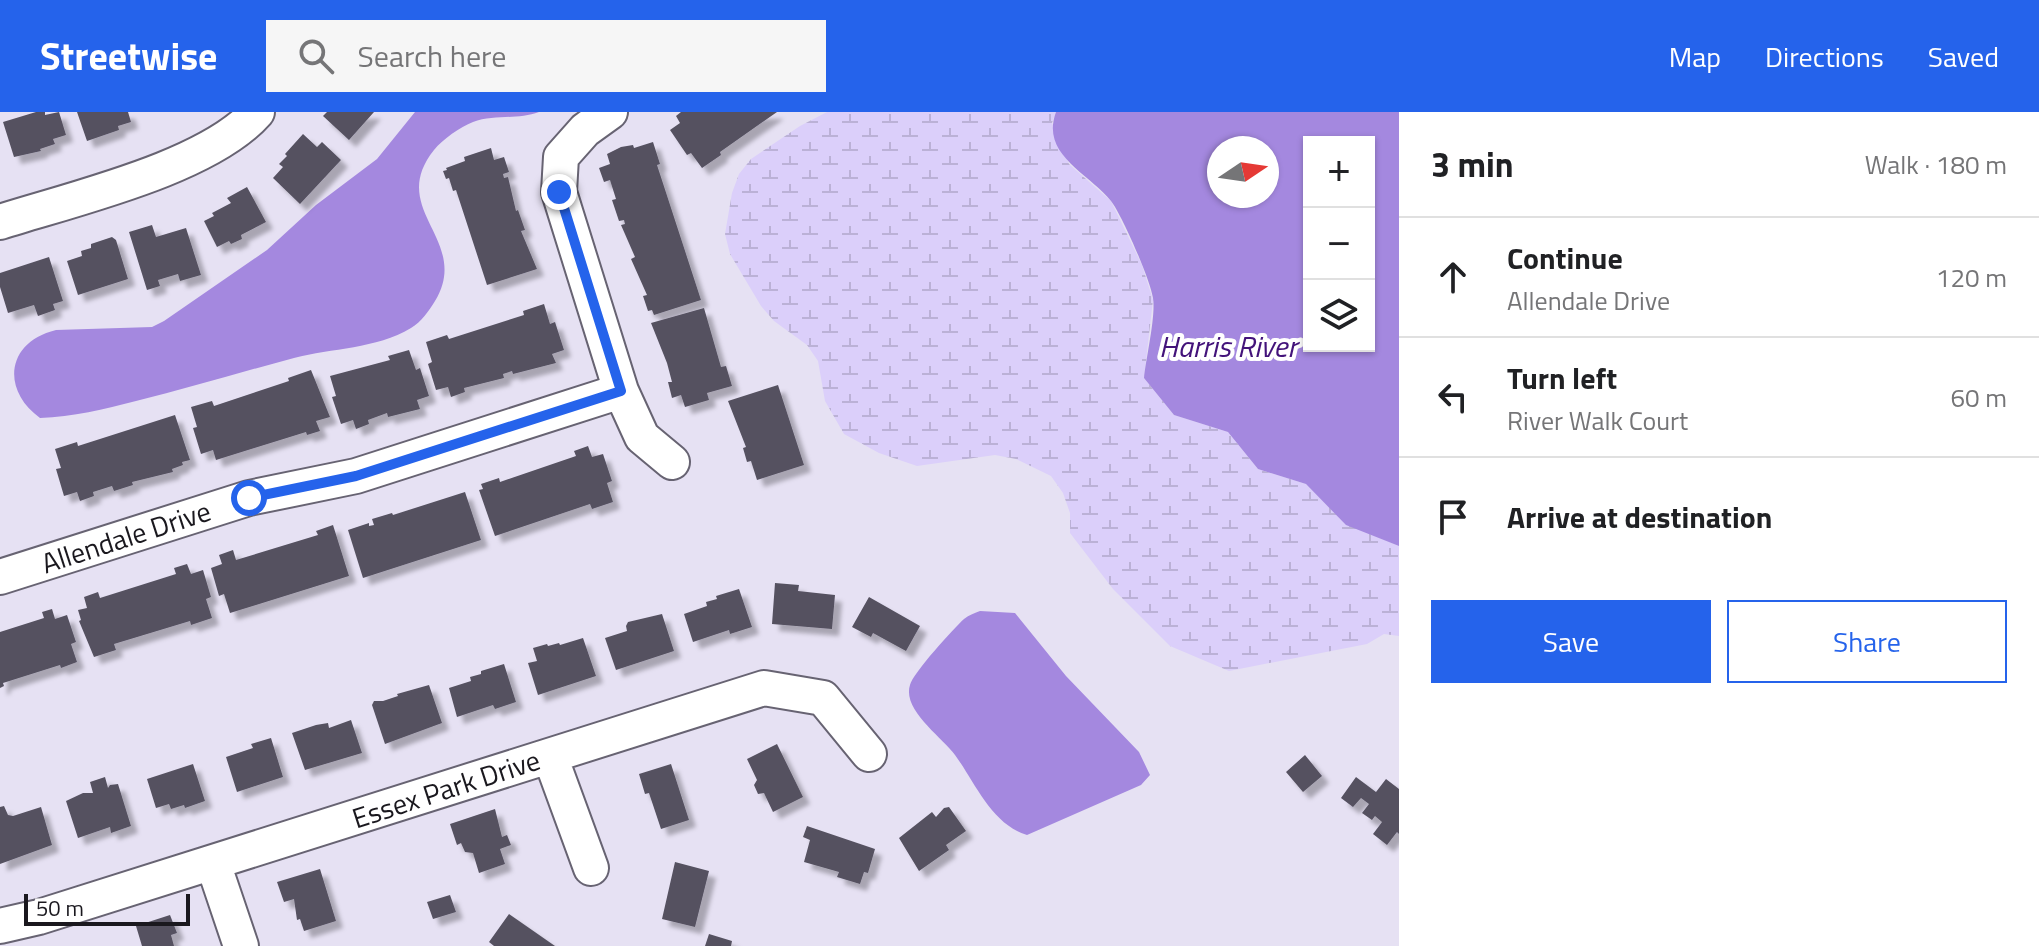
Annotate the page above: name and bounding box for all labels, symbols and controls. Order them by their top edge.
search box [266,20,826,92]
text: Streetwise [40,27,218,85]
text: Search here [358,33,506,79]
icon: search [294,34,338,78]
text: Map [1669,35,1721,78]
text: Directions [1765,35,1884,78]
text: Saved [1928,35,1999,78]
north arrow [1207,136,1279,208]
map controls [1303,136,1375,352]
button: + [1303,136,1375,208]
text: 3 min [1431,138,1514,190]
text: Walk · 180 m [1865,145,2007,184]
route end [541,174,577,210]
button: − [1303,208,1375,280]
text: Continue [1507,235,1623,281]
icon: ahead [1431,255,1475,299]
text: 120 m [1936,258,2007,297]
button: layers [1303,280,1375,352]
text: Allendale Drive [1507,281,1670,320]
water label: Harris River [1159,323,1300,369]
text: Turn left [1507,355,1617,401]
icon: left [1431,375,1475,419]
text: 60 m [1950,378,2007,417]
text: River Walk Court [1507,401,1688,440]
route start [231,480,267,516]
street label: Allendale Drive [36,489,216,584]
text: Arrive at destination [1507,494,1772,540]
icon: arrive [1431,495,1475,539]
button: Save [1431,600,1711,683]
button: Share [1727,600,2007,683]
street label: Essex Park Drive [346,738,545,839]
scale bar [24,890,190,926]
text: 50 m [36,891,84,925]

